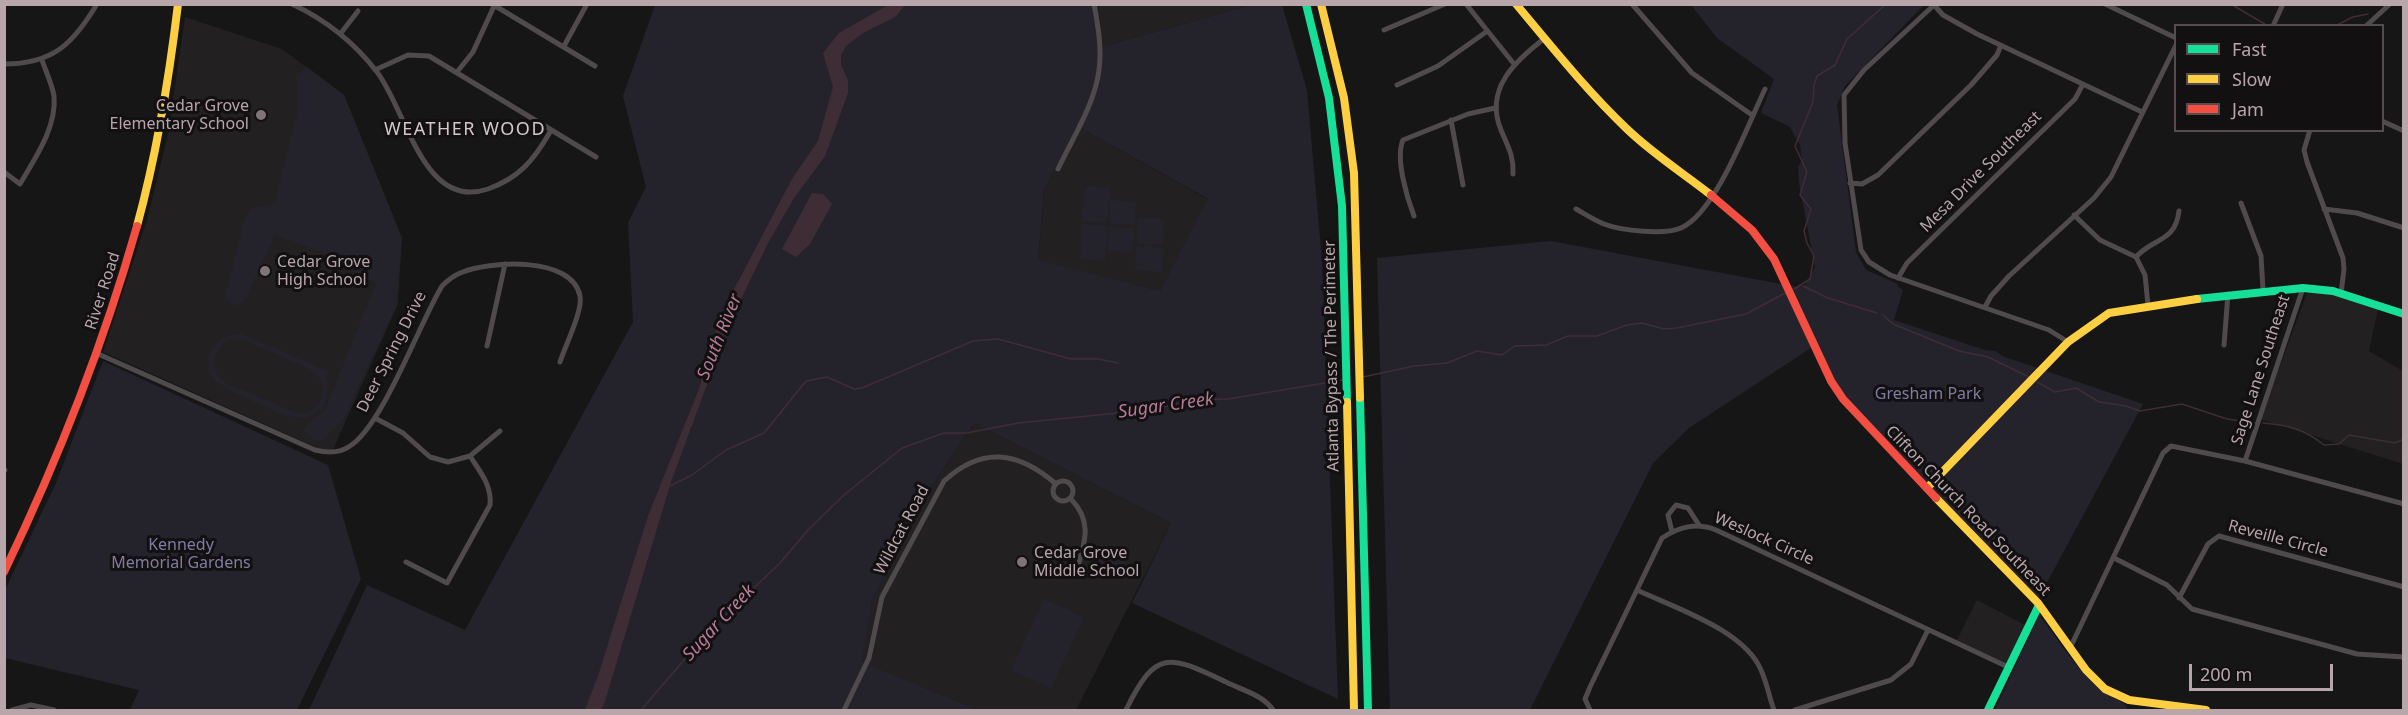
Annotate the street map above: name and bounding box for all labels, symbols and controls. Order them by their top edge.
legend [2174,24,2384,132]
text: Fast [2232,37,2267,61]
text: Slow [2232,67,2271,91]
place label: Cedar Grove Elementary School [110,96,249,134]
text: Jam [2232,97,2264,121]
street label: Mesa Drive Southeast [1916,107,2046,237]
marker: Cedar Grove Elementary School [254,108,268,122]
district label: WEATHER WOOD [384,119,546,141]
street label: Atlanta Bypass / The Perimeter [1320,240,1344,472]
street label: River Road [81,250,125,332]
place label: Cedar Grove High School [277,252,370,290]
marker: Cedar Grove High School [258,264,272,278]
street label: Deer Spring Drive [353,288,431,416]
water label: South River [693,291,747,383]
street label: Sage Lane Southeast [2228,293,2294,447]
park label: Gresham Park [1875,384,1981,404]
water label: Sugar Creek [1117,389,1215,423]
street label: Clifton Church Road Southeast [1881,422,2055,600]
street label: Wildcat Road [871,482,933,578]
street label: Weslock Circle [1711,509,1817,569]
street label: Reveille Circle [2226,516,2330,562]
park label: Kennedy Memorial Gardens [111,535,251,573]
place label: Cedar Grove Middle School [1034,543,1139,581]
marker: Cedar Grove Middle School [1015,555,1029,569]
water label: Sugar Creek [678,580,760,666]
scale bar [2192,652,2336,690]
text: 200 m [2200,662,2252,686]

